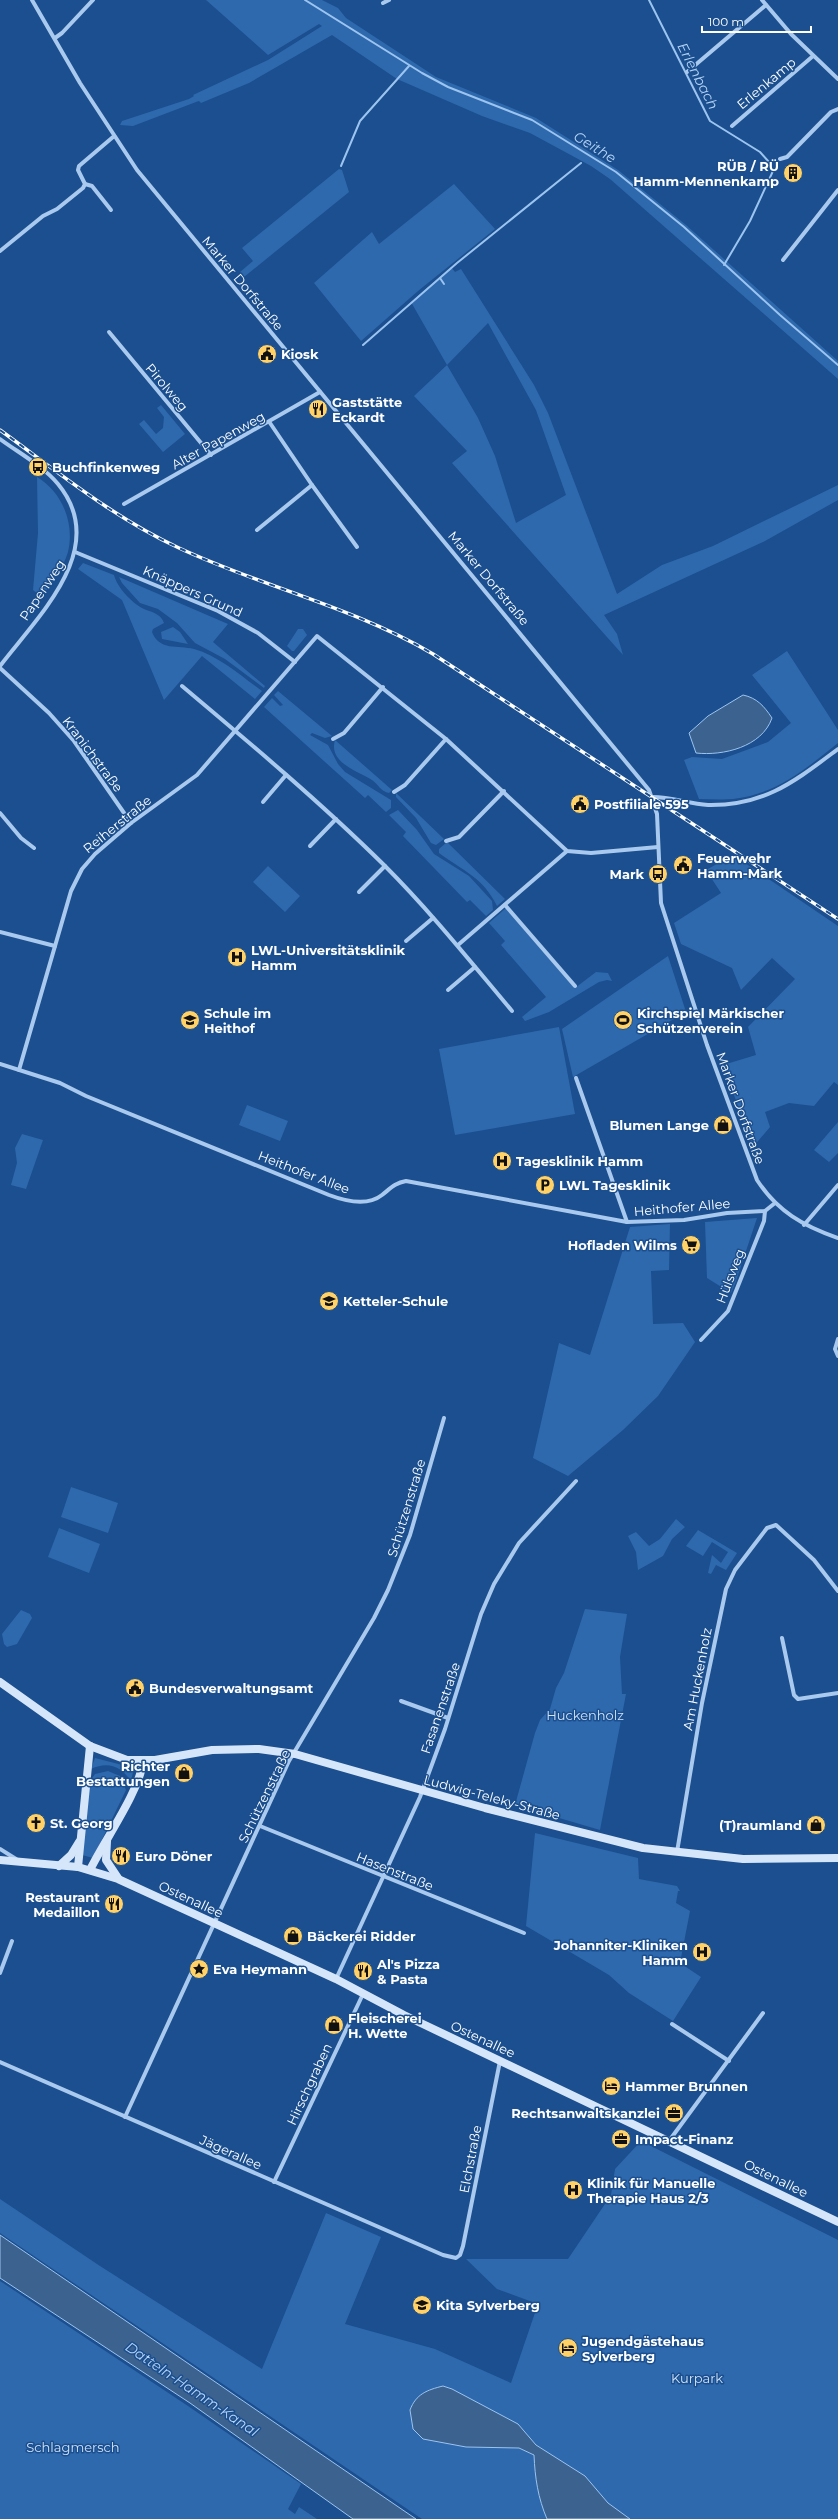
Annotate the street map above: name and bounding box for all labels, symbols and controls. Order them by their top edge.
scale bar [702,8,811,34]
text: 100 m [708,14,744,29]
water label: Erlenbach [673,39,723,113]
street label: Erlenkamp [733,54,799,112]
water label: Geithe [570,127,620,167]
place label: RÜB / RÜ Hamm-Mennenkamp [633,158,779,189]
building icon: RÜB / RÜ Hamm-Mennenkamp [782,162,804,184]
street label: Marker Dorfstraße [199,233,287,334]
public building icon: Kiosk [256,343,278,365]
place label: Kiosk [281,346,319,362]
street label: Pirolweg [142,360,192,414]
place label: Gaststätte Eckardt [332,394,402,425]
restaurant icon: Gaststätte Eckardt [307,398,329,420]
street label: Alter Papenweg [168,408,268,472]
bus stop icon: Buchfinkenweg [27,456,49,478]
place label: Buchfinkenweg [52,459,160,475]
street label: Marker Dorfstraße [445,528,533,629]
street label: Papenweg [16,556,68,624]
street label: Knäppers Grund [141,562,245,620]
street label: Kranichstraße [59,713,127,795]
street label: Reiherstraße [80,792,154,856]
public building icon: Postfiliale 595 [569,793,591,815]
place label: Postfiliale 595 [594,796,689,812]
place label: Feuerwehr Hamm-Mark [697,850,783,881]
public building icon: Feuerwehr Hamm-Mark [672,854,694,876]
bus stop icon: Mark [647,863,669,885]
place label: Mark [609,866,644,882]
place label: LWL-Universitätsklinik Hamm [251,942,406,973]
hospital icon: LWL-Universitätsklinik Hamm [226,946,248,968]
place label: Schule im Heithof [204,1005,271,1036]
place label: Kirchspiel Märkischer Schützenverein [637,1005,784,1036]
school or university icon: Schule im Heithof [179,1009,201,1031]
sports icon: Kirchspiel Märkischer Schützenverein [612,1009,634,1031]
street label: Marker Dorfstraße [713,1050,769,1166]
shop icon: Blumen Lange [712,1114,734,1136]
place label: Blumen Lange [609,1117,709,1133]
street label: Heithofer Allee [256,1147,352,1197]
hospital icon: Tagesklinik Hamm [491,1150,513,1172]
place label: Tagesklinik Hamm [516,1153,643,1169]
parking icon: LWL Tagesklinik [534,1174,556,1196]
place label: LWL Tagesklinik [559,1177,671,1193]
street label: Heithofer Allee [633,1195,731,1219]
supermarket icon: Hofladen Wilms [680,1234,702,1256]
place label: Hofladen Wilms [568,1237,677,1253]
street label: Hülsweg [712,1247,748,1305]
school or university icon: Ketteler-Schule [318,1290,340,1312]
place label: Ketteler-Schule [343,1293,448,1309]
street label: Schützenstraße [383,1457,429,1559]
street label: Am Huckenholz [679,1626,715,1732]
street label: Fasanenstraße [417,1660,463,1756]
public building icon: Bundesverwaltungsamt [124,1677,146,1699]
place label: Bundesverwaltungsamt [149,1680,314,1696]
park label: Huckenholz [546,1707,624,1723]
street label: Schützenstraße [235,1747,294,1845]
place label: Richter Bestattungen [76,1758,170,1789]
shop icon: Richter Bestattungen [173,1762,195,1784]
street label: Ludwig-Teleky-Straße [422,1771,562,1823]
church icon: St. Georg [25,1812,47,1834]
shop icon: (T)raumland [805,1814,827,1836]
place label: St. Georg [50,1815,113,1831]
place label: (T)raumland [719,1817,802,1833]
restaurant icon: Euro Döner [110,1845,132,1867]
place label: Euro Döner [135,1848,213,1864]
street label: Hasenstraße [354,1848,436,1894]
street label: Ostenallee [156,1877,226,1921]
place label: Restaurant Medaillon [25,1889,100,1920]
restaurant icon: Restaurant Medaillon [103,1893,125,1915]
shop icon: Bäckerei Ridder [282,1925,304,1947]
place label: Bäckerei Ridder [307,1928,416,1944]
place label: Johanniter-Kliniken Hamm [553,1937,688,1968]
hospital icon: Johanniter-Kliniken Hamm [691,1941,713,1963]
place label: Al's Pizza & Pasta [376,1956,440,1987]
place icon: Eva Heymann [188,1958,210,1980]
restaurant icon: Al's Pizza & Pasta [352,1960,374,1982]
place label: Eva Heymann [213,1961,307,1977]
place label: Fleischerei H. Wette [348,2010,422,2041]
shop icon: Fleischerei H. Wette [323,2014,345,2036]
street label: Ostenallee [448,2017,518,2061]
street label: Hirschgraben [283,2041,335,2127]
hotel icon: Hammer Brunnen [600,2075,622,2097]
place label: Hammer Brunnen [625,2078,748,2094]
office icon: Rechtsanwaltskanzlei [663,2102,685,2124]
place label: Rechtsanwaltskanzlei [511,2105,660,2121]
street label: Elchstraße [456,2124,484,2194]
office icon: Impact-Finanz [610,2128,632,2150]
street label: Jägerallee [197,2131,265,2173]
place label: Impact-Finanz [635,2131,733,2147]
street label: Ostenallee [741,2156,811,2200]
place label: Klinik für Manuelle Therapie Haus 2/3 [587,2175,715,2206]
hospital icon: Klinik für Manuelle Therapie Haus 2/3 [562,2179,584,2201]
school or university icon: Kita Sylverberg [411,2294,433,2316]
place label: Kita Sylverberg [436,2297,540,2313]
place label: Jugendgästehaus Sylverberg [581,2333,704,2364]
hotel icon: Jugendgästehaus Sylverberg [557,2337,579,2359]
water label: Datteln-Hamm-Kanal [122,2338,262,2440]
park label: Kurpark [671,2370,723,2386]
park label: Schlagmersch [26,2439,120,2455]

